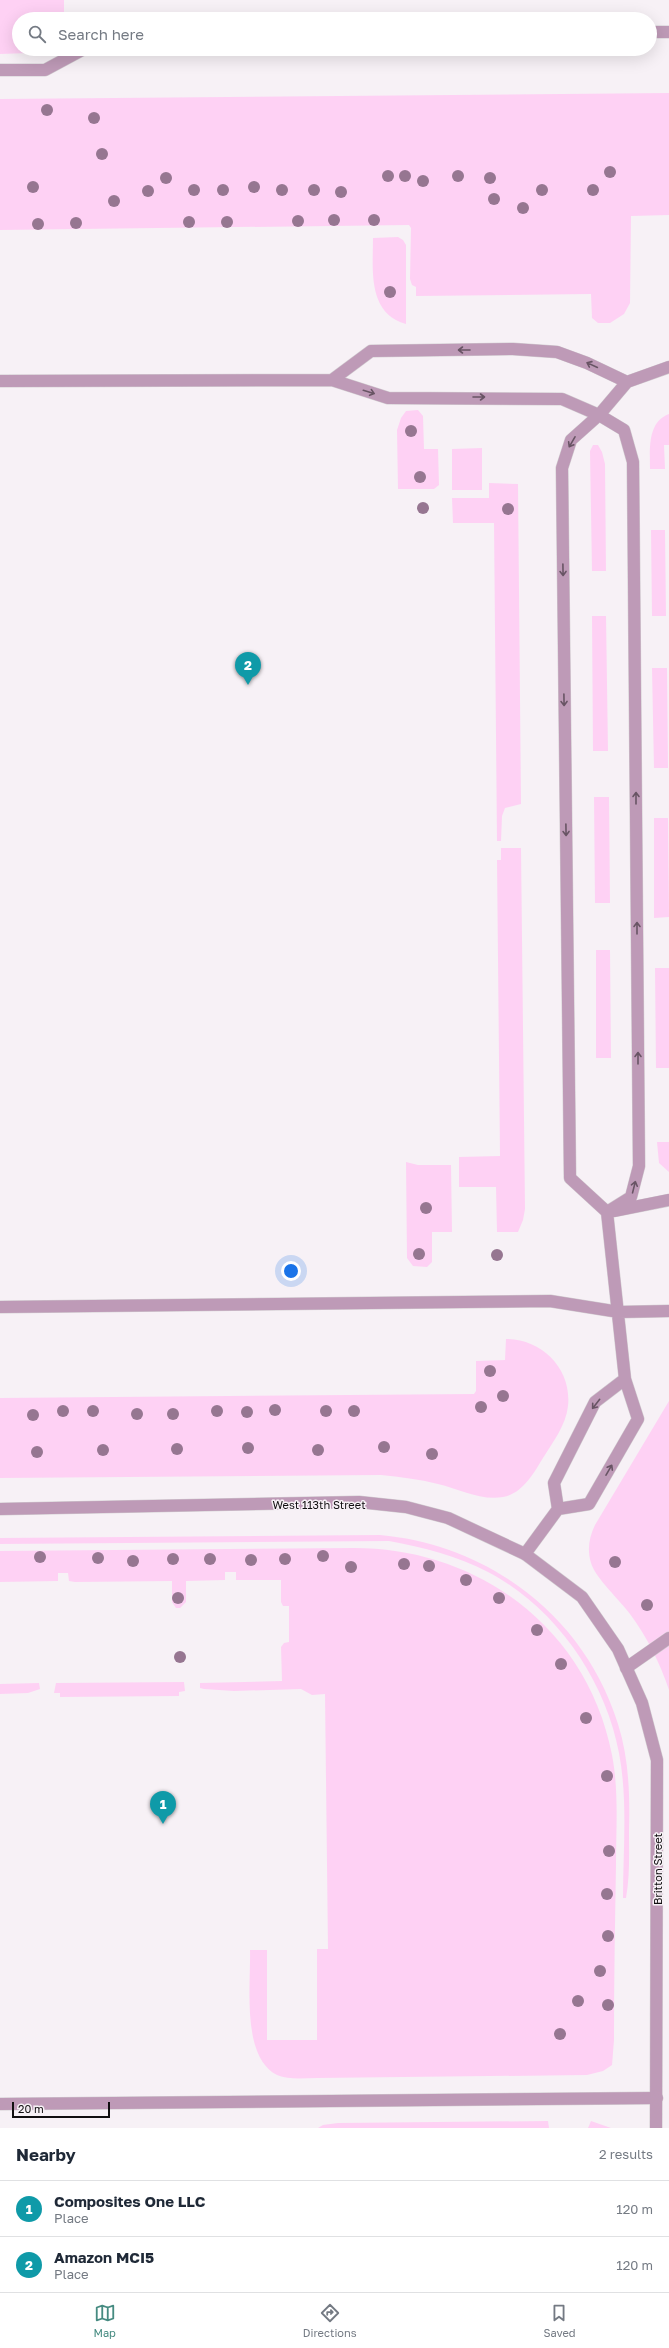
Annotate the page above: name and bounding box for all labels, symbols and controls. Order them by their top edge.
search box [12,12,657,56]
icon: search [26,23,48,45]
text: Search here [58,25,144,43]
one-way arrow [458,346,471,354]
one-way arrow [586,361,598,368]
one-way arrow [362,389,375,396]
one-way arrow [472,393,485,401]
one-way arrow [567,436,575,448]
one-way arrow [559,563,567,576]
pin: 2 [235,652,261,685]
one-way arrow [560,693,568,706]
one-way arrow [632,792,640,805]
one-way arrow [562,823,570,836]
one-way arrow [633,922,641,935]
one-way arrow [634,1052,642,1065]
one-way arrow [630,1181,638,1194]
your location [281,1261,301,1281]
one-way arrow [591,1398,600,1409]
one-way arrow [605,1464,613,1476]
street label: West 113th Street [272,1498,366,1511]
pin: 1 [150,1791,176,1824]
street label: Britton Street [651,1833,664,1905]
scale bar [12,2100,110,2119]
text: 20 m [18,2102,44,2115]
text: Nearby [16,2144,76,2165]
text: 2 results [599,2146,653,2162]
text: Composites One LLC [54,2192,205,2210]
text: 1 [26,2201,32,2217]
text: 120 m [616,2201,653,2217]
text: Place [54,2210,89,2226]
text: Amazon MCI5 [54,2248,154,2266]
text: 2 [25,2257,33,2273]
text: 120 m [616,2257,653,2273]
text: Place [54,2266,89,2282]
tab: Map [93,2302,116,2339]
tab: Directions [303,2302,357,2339]
tab: Saved [543,2302,576,2339]

